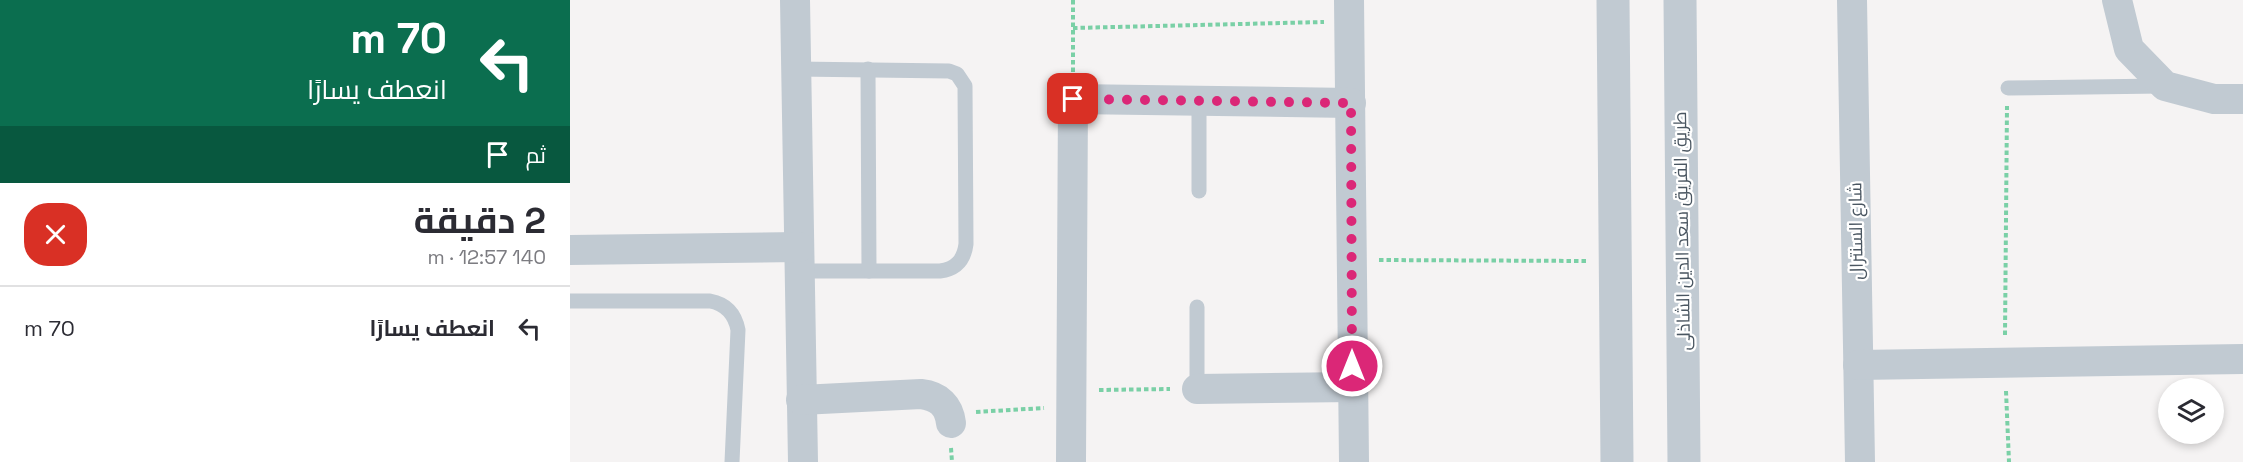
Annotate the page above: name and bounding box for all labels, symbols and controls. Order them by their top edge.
text: 70 m [350,12,447,65]
icon: left [468,24,546,102]
text: انعطف يسارًا [307,72,447,107]
pin [1047,73,1098,124]
icon: arrive [1056,82,1089,115]
street label: طريق الفريق سعد الدين الشاذلى [1668,111,1696,351]
icon: arrive [481,138,514,171]
text: ثم [526,141,546,169]
street label: شارع السنترال [1843,182,1869,280]
text: 2 دقيقة [414,198,546,244]
button: close [24,203,87,266]
text: 140 m · 12:57 [427,244,546,270]
icon: left [513,312,546,345]
text: 70 m [24,314,75,342]
text: انعطف يسارًا [369,314,495,342]
position arrow [1320,334,1384,398]
map controls [2158,378,2224,444]
button: layers [2158,378,2224,444]

